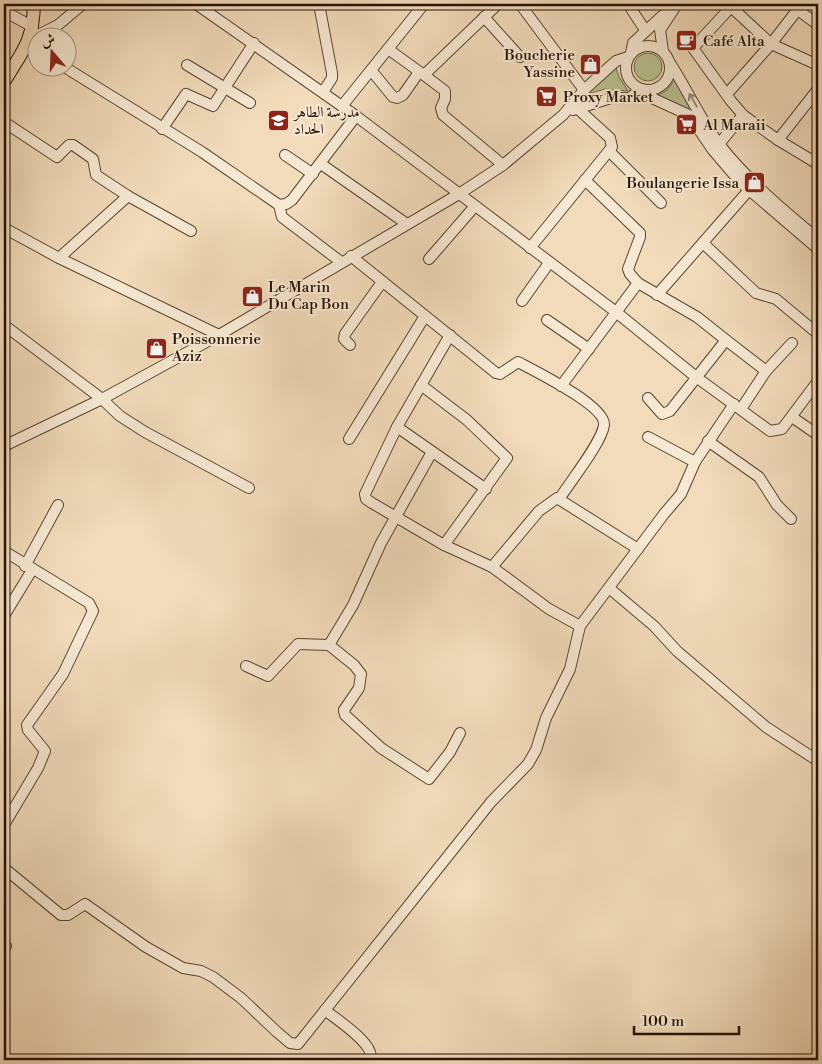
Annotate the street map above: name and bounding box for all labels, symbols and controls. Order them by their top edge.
north arrow [28,28,78,78]
cafe icon: Café Alta [675,29,699,53]
text: ش [39,30,58,51]
place label: Café Alta [703,32,765,51]
place label: Boucherie Yassine [503,46,575,82]
shop icon: Boucherie Yassine [579,52,603,76]
supermarket icon: Proxy Market [535,85,559,109]
place label: Proxy Market [563,88,654,107]
one-way arrow [688,93,698,108]
place label: مدرسة الطاهر الحداد [292,103,360,139]
school or university icon: مدرسة الطاهر الحداد [266,109,290,133]
supermarket icon: Al Maraii [675,113,699,137]
place label: Al Maraii [702,116,766,135]
shop icon: Boulangerie Issa [743,171,767,195]
place label: Boulangerie Issa [626,174,739,193]
place label: Le Marin Du Cap Bon [268,278,349,314]
shop icon: Le Marin Du Cap Bon [240,284,264,308]
place label: Poissonnerie Aziz [171,330,261,366]
shop icon: Poissonnerie Aziz [144,336,168,360]
scale bar [634,1004,740,1036]
text: 100 m [642,1012,684,1031]

